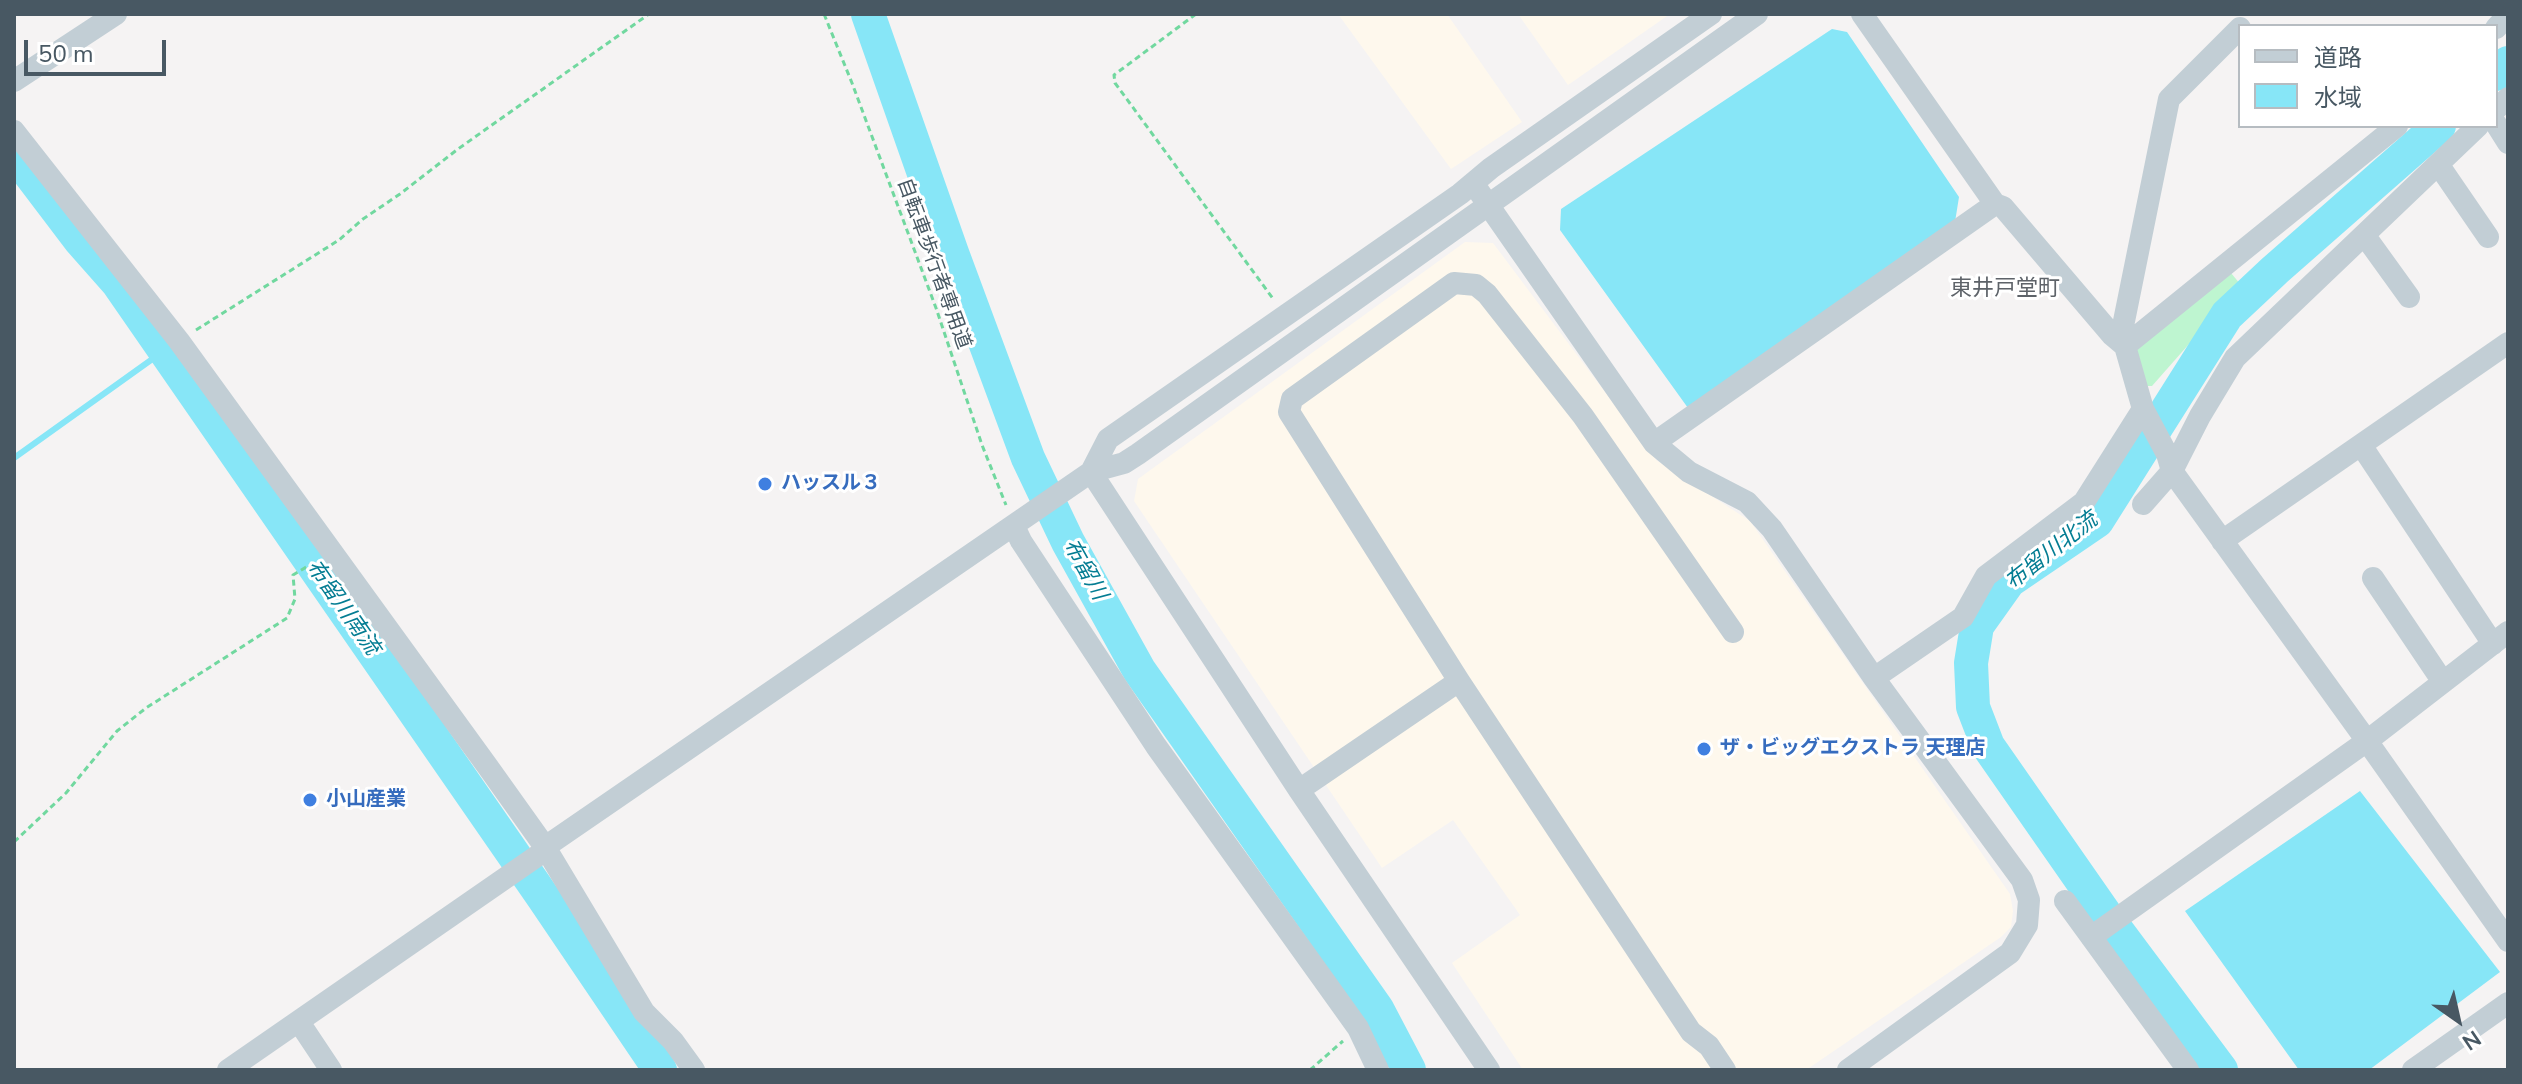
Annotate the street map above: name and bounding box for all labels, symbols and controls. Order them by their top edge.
scale bar [28,24,170,74]
legend [2238,24,2498,128]
text: 50 m [38,38,94,70]
text: 道路 [2314,42,2362,74]
text: 水域 [2314,82,2362,114]
street label: 自転車歩行者専用道 [891,175,975,353]
district label: 東井戸堂町 [1950,277,2060,303]
place label: ハッスル３ [781,472,881,496]
marker: ハッスル３ [756,475,774,493]
water label: 布留川北流 [2001,508,2103,596]
water label: 布留川 [1056,535,1112,605]
water label: 布留川南流 [300,555,384,661]
place label: ザ・ビッグエクストラ 天理店 [1720,737,1985,761]
marker: ザ・ビッグエクストラ 天理店 [1695,740,1713,758]
place label: 小山産業 [326,788,406,812]
marker: 小山産業 [301,791,319,809]
north arrow [2418,980,2498,1060]
text: N [2456,1023,2487,1057]

